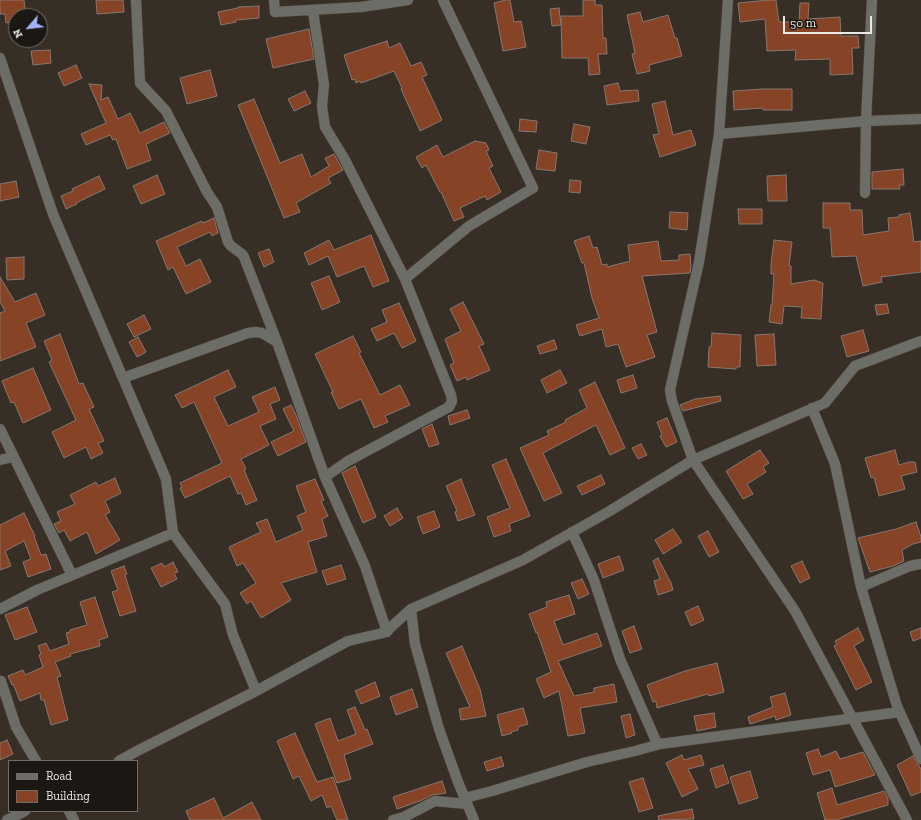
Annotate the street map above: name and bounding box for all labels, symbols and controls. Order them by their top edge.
north arrow [8,8,48,48]
scale bar [785,8,874,34]
text: 50 m [790,16,816,30]
text: N [10,27,26,40]
legend [8,760,138,812]
text: Road [46,769,72,783]
text: Building [46,789,90,803]

